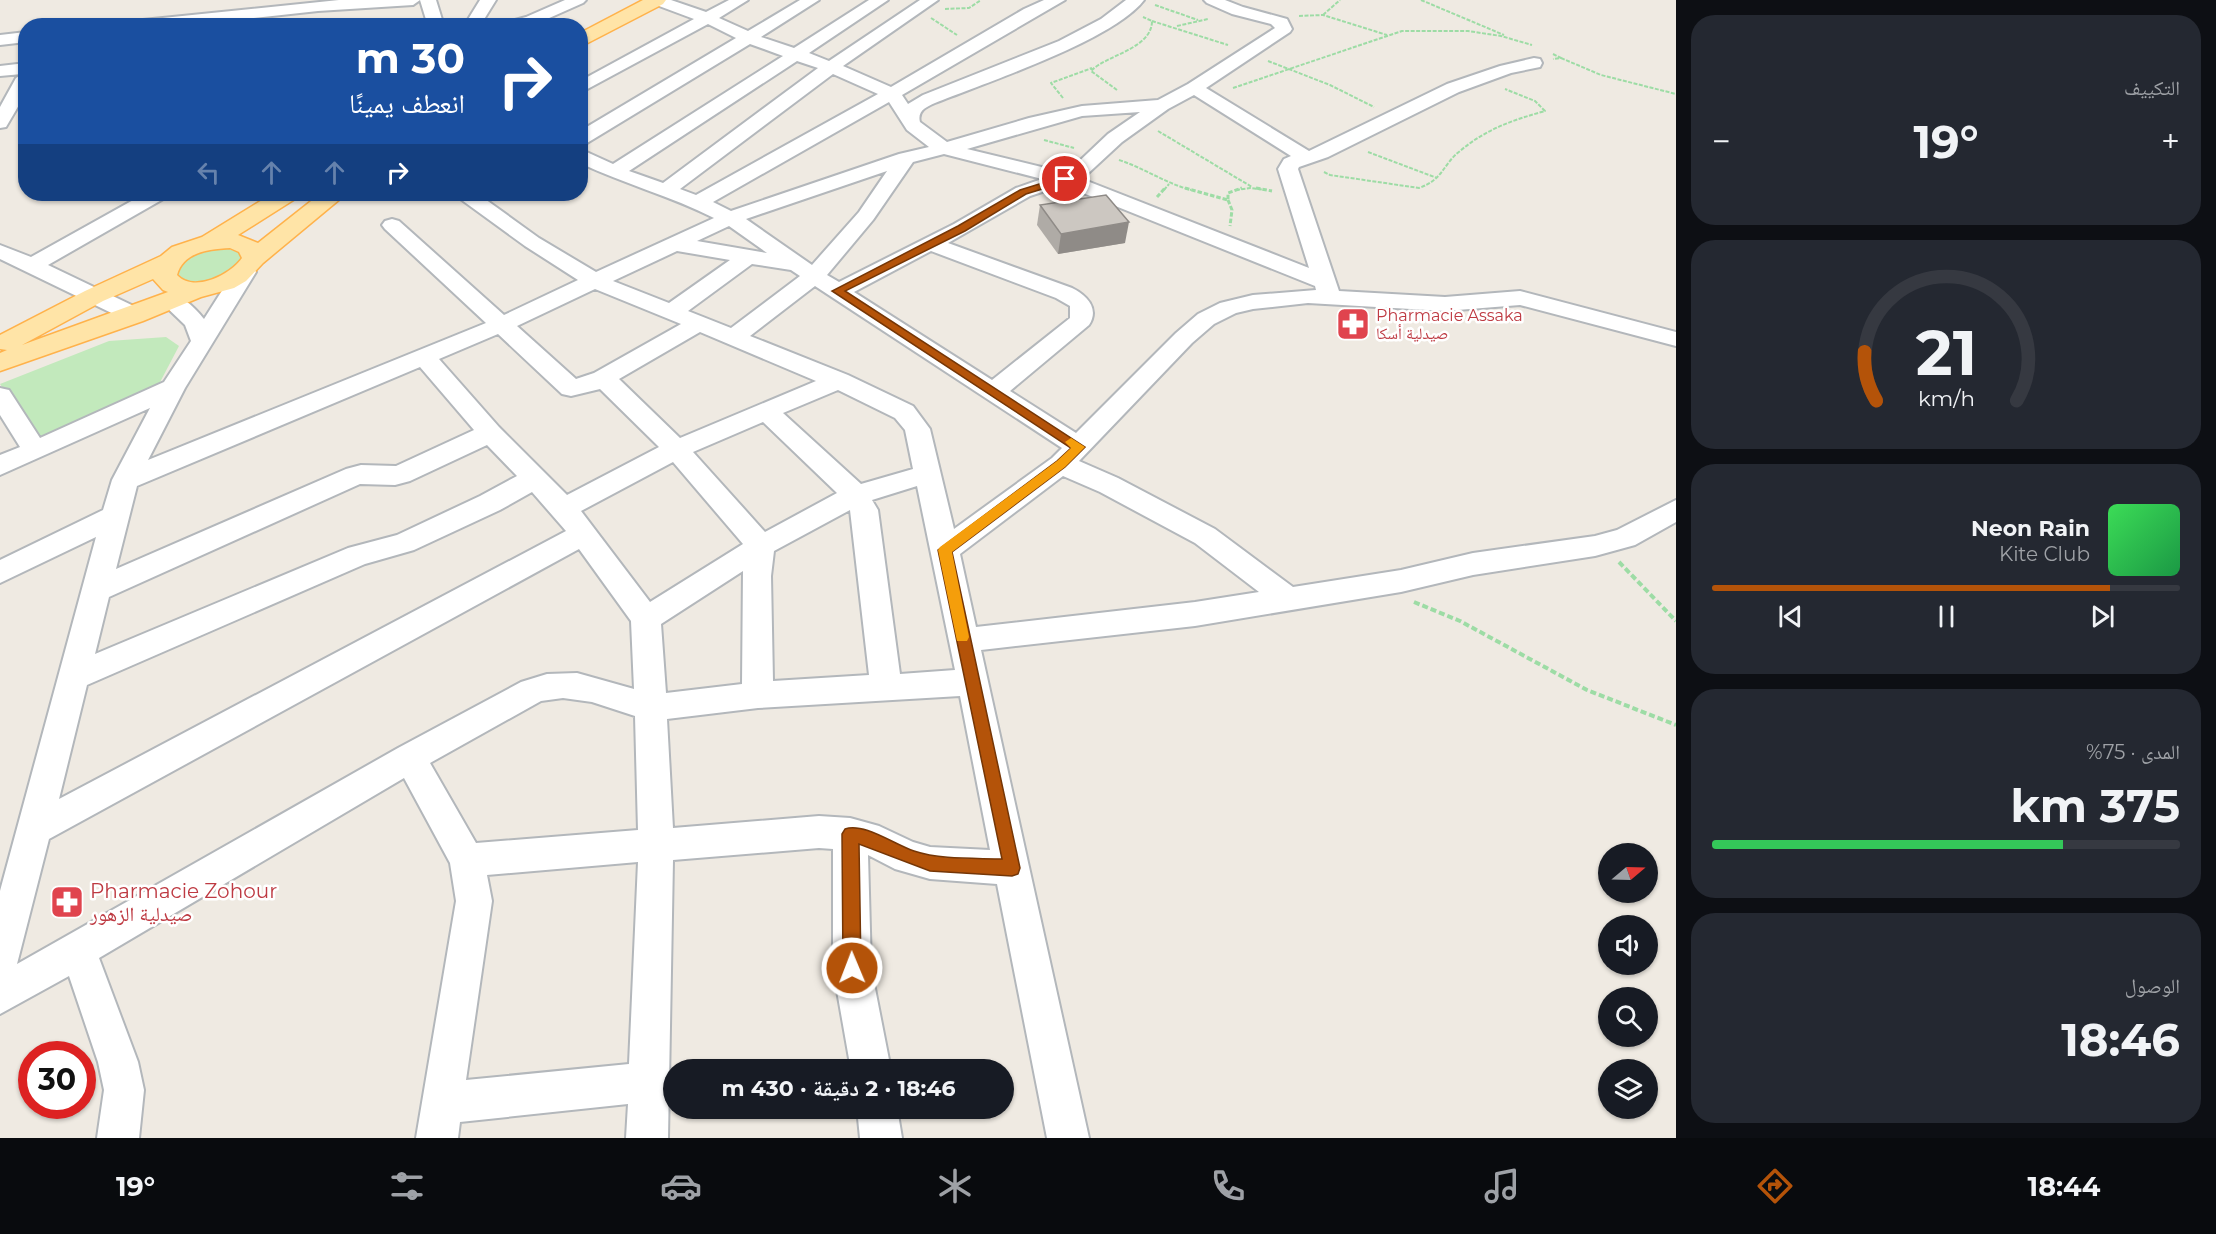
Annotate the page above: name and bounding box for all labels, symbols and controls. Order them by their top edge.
text: 30 m [356,32,465,84]
icon: right [486,42,564,120]
text: التكييف [2124,76,2180,100]
text: انعطف يمينًا [349,87,465,120]
text: 19° [1913,114,1979,169]
text: − [1712,121,1731,161]
text: + [2161,121,2180,161]
pin [1039,153,1090,204]
icon: left [192,156,225,189]
icon: ahead [255,156,288,189]
icon: ahead [318,156,351,189]
icon: right [381,156,414,189]
icon: arrive [1048,162,1081,195]
pharmacy icon: Pharmacie Assaka صيدلية أسكا [1335,306,1371,342]
place label: Pharmacie Assaka صيدلية أسكا [1376,306,1523,343]
text: 21 [1915,316,1977,392]
text: km/h [1917,386,1975,412]
text: Neon Rain [1971,515,2090,542]
text: Kite Club [1999,542,2090,566]
icon: previous [1774,600,1807,633]
icon: pause [1930,600,1963,633]
icon: next [2086,600,2119,633]
text: المدى · 75% [2086,740,2180,764]
text: 375 km [2011,778,2180,833]
north arrow [1598,843,1658,903]
map controls [1598,843,1658,1119]
place label: Pharmacie Zohour صيدلية الزهور [89,879,277,926]
pharmacy icon: Pharmacie Zohour صيدلية الزهور [49,884,85,920]
button: sound [1598,915,1658,975]
position arrow [820,936,884,1000]
text: الوصول [2125,974,2180,998]
button: search [1598,987,1658,1047]
text: 18:46 [2061,1012,2180,1067]
speed limit sign: 30 [18,1041,96,1119]
button: layers [1598,1059,1658,1119]
text: 18:46 · 2 دقيقة · 430 m [721,1075,956,1102]
icon: filters [386,1165,428,1207]
icon: car [660,1165,702,1207]
icon: climate [934,1165,976,1207]
icon: phone [1207,1165,1249,1207]
icon: music [1481,1165,1523,1207]
icon: directions [1754,1165,1796,1207]
text: 19° [116,1170,155,1203]
text: 18:44 [2028,1170,2100,1203]

